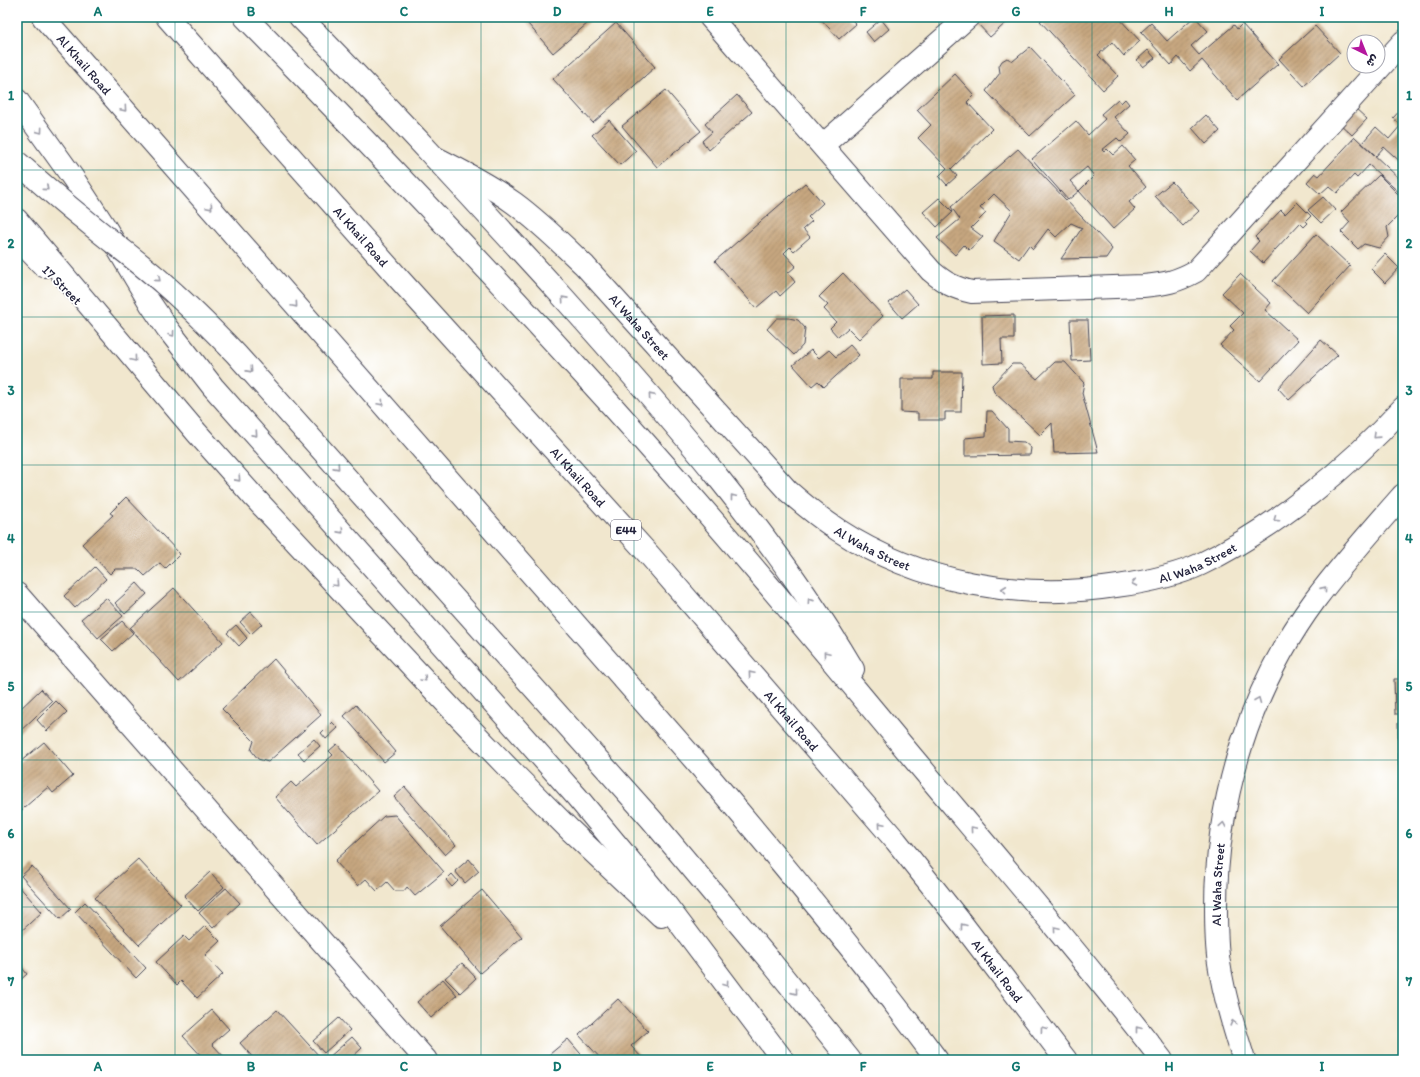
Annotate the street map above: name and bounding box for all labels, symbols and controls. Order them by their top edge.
text: A [93,4,103,19]
text: B [247,4,256,19]
text: C [400,4,409,19]
text: D [553,4,562,19]
text: E [706,4,714,19]
text: F [860,4,867,19]
text: G [1012,4,1021,19]
text: H [1165,4,1174,19]
text: I [1320,4,1325,19]
street label: Al Khail Road [54,31,115,98]
north arrow [1346,34,1386,74]
text: ش [1364,52,1381,70]
text: 1 [8,88,14,103]
text: 1 [1406,88,1412,103]
one-way arrow [119,105,126,112]
one-way arrow [35,127,42,134]
one-way arrow [41,183,49,190]
one-way arrow [205,202,212,210]
street label: Al Khail Road [331,203,392,269]
text: 2 [8,236,15,251]
text: 2 [1406,236,1413,251]
street label: 17 Street [39,262,85,308]
one-way arrow [153,274,160,281]
street label: Al Waha Street [606,291,673,363]
one-way arrow [561,296,569,304]
one-way arrow [291,300,298,308]
one-way arrow [167,330,174,337]
one-way arrow [130,355,137,362]
one-way arrow [245,365,253,373]
text: 3 [7,383,15,398]
text: 3 [1405,383,1413,398]
one-way arrow [648,393,655,401]
one-way arrow [376,398,383,405]
one-way arrow [251,429,258,437]
one-way arrow [1373,431,1381,439]
street label: Al Khail Road [548,444,609,510]
one-way arrow [332,462,339,470]
one-way arrow [233,474,240,481]
one-way arrow [730,494,737,501]
one-way arrow [1273,514,1280,521]
road number: E44 [611,520,641,540]
street label: Al Waha Street [832,522,913,573]
one-way arrow [337,526,344,534]
text: 4 [7,531,15,546]
text: 4 [1405,531,1413,546]
street label: Al Waha Street [1157,539,1239,586]
one-way arrow [331,579,339,587]
one-way arrow [1131,579,1137,587]
one-way arrow [1001,584,1007,593]
one-way arrow [1320,586,1327,593]
one-way arrow [808,599,815,606]
one-way arrow [824,651,831,659]
one-way arrow [748,671,755,678]
one-way arrow [419,675,426,682]
text: 5 [8,679,15,694]
text: 5 [1406,679,1413,694]
street label: Al Khail Road [762,687,822,754]
one-way arrow [1254,697,1262,704]
one-way arrow [879,822,886,830]
one-way arrow [1218,822,1227,828]
text: 6 [8,826,15,841]
one-way arrow [970,826,977,833]
text: 6 [1406,826,1413,841]
street label: Al Waha Street [1208,842,1227,926]
one-way arrow [961,923,968,930]
one-way arrow [1053,926,1060,933]
street label: Al Khail Road [969,936,1027,1005]
text: 7 [7,974,15,989]
text: 7 [1405,974,1413,989]
one-way arrow [721,979,728,986]
one-way arrow [791,988,798,995]
one-way arrow [1229,1019,1237,1026]
one-way arrow [1041,1026,1048,1033]
one-way arrow [1136,1027,1143,1034]
text: A [93,1059,103,1074]
text: B [247,1059,256,1074]
text: C [400,1059,409,1074]
text: D [553,1059,562,1074]
text: E [706,1059,714,1074]
text: F [860,1059,867,1074]
text: G [1012,1059,1021,1074]
text: H [1165,1059,1174,1074]
text: I [1320,1059,1325,1074]

